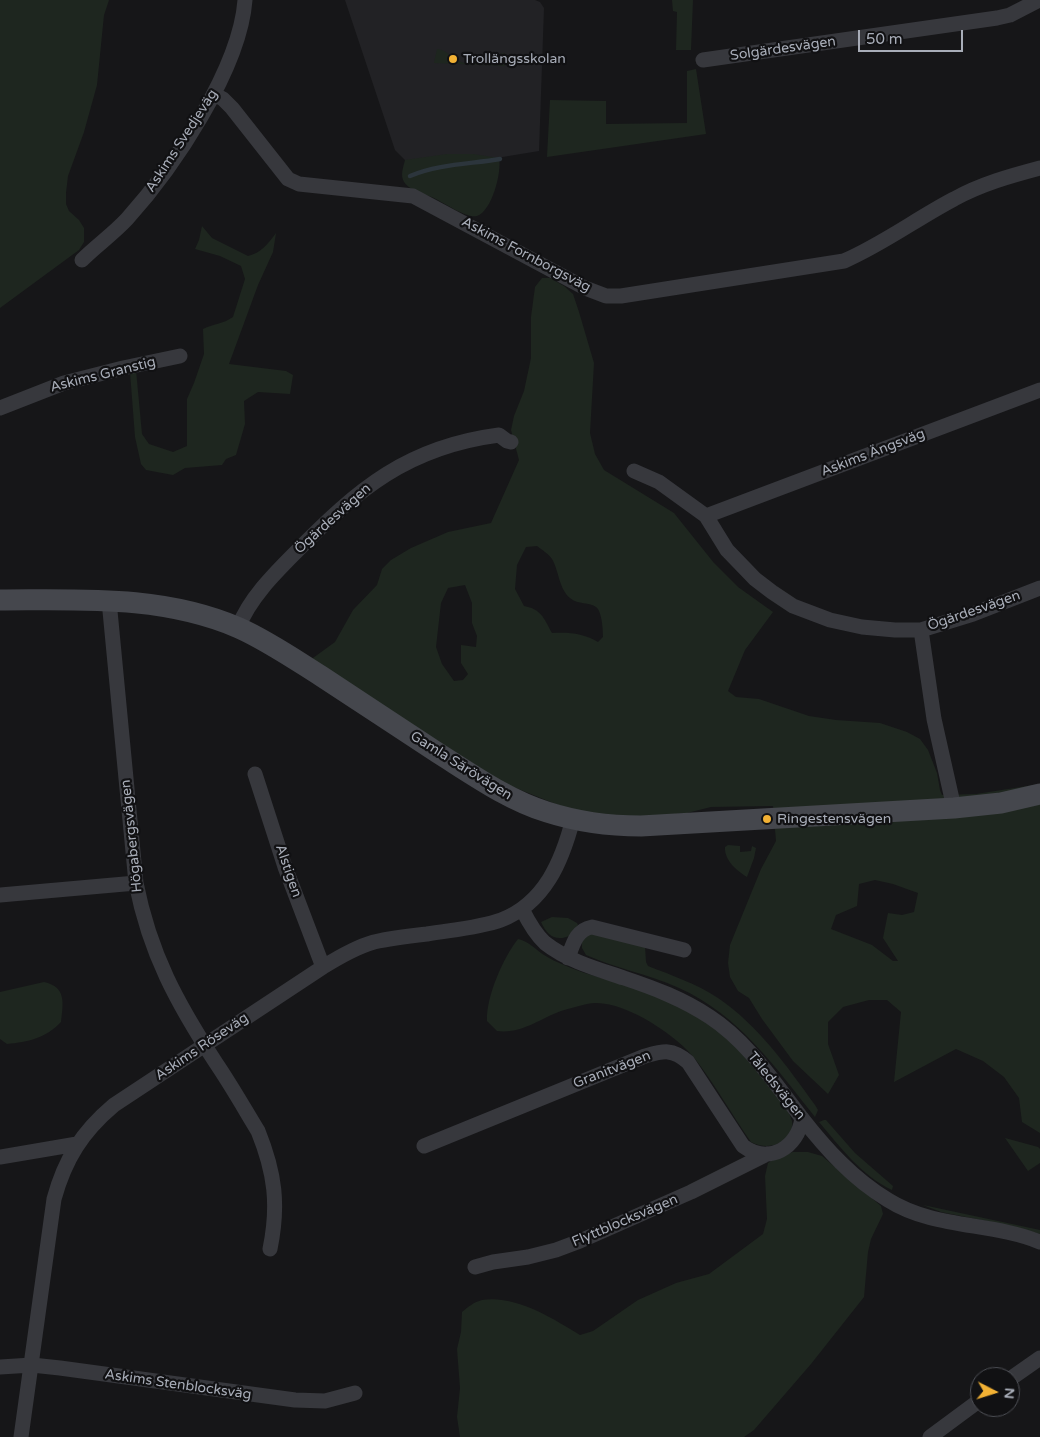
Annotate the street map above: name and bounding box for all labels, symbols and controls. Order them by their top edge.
scale bar [860,20,965,52]
text: 50 m [866,30,903,48]
street label: Solgärdesvägen [729,33,837,65]
place label: Trollängsskolan [463,51,566,67]
marker: Trollängsskolan [447,53,459,65]
street label: Askims Svedjeväg [142,86,222,196]
street label: Askims Fornborgsväg [459,214,593,296]
street label: Askims Granstig [48,354,158,396]
street label: Askims Ängsväg [819,425,927,481]
street label: Ögärdesvägen [291,480,375,558]
street label: Ögärdesvägen [925,587,1023,635]
street label: Gamla Särövägen [407,728,515,804]
street label: Högabergsvägen [118,779,146,893]
place label: Ringestensvägen [777,811,891,827]
marker: Ringestensvägen [761,813,773,825]
street label: Alstigen [271,842,305,900]
street label: Askims Röseväg [152,1010,252,1084]
street label: Granitvägen [571,1048,653,1092]
street label: Tåledsvägen [743,1049,809,1123]
street label: Flyttblocksvägen [570,1191,680,1251]
street label: Askims Stenblocksväg [104,1366,252,1404]
north arrow [970,1367,1020,1417]
text: N [1000,1387,1018,1400]

